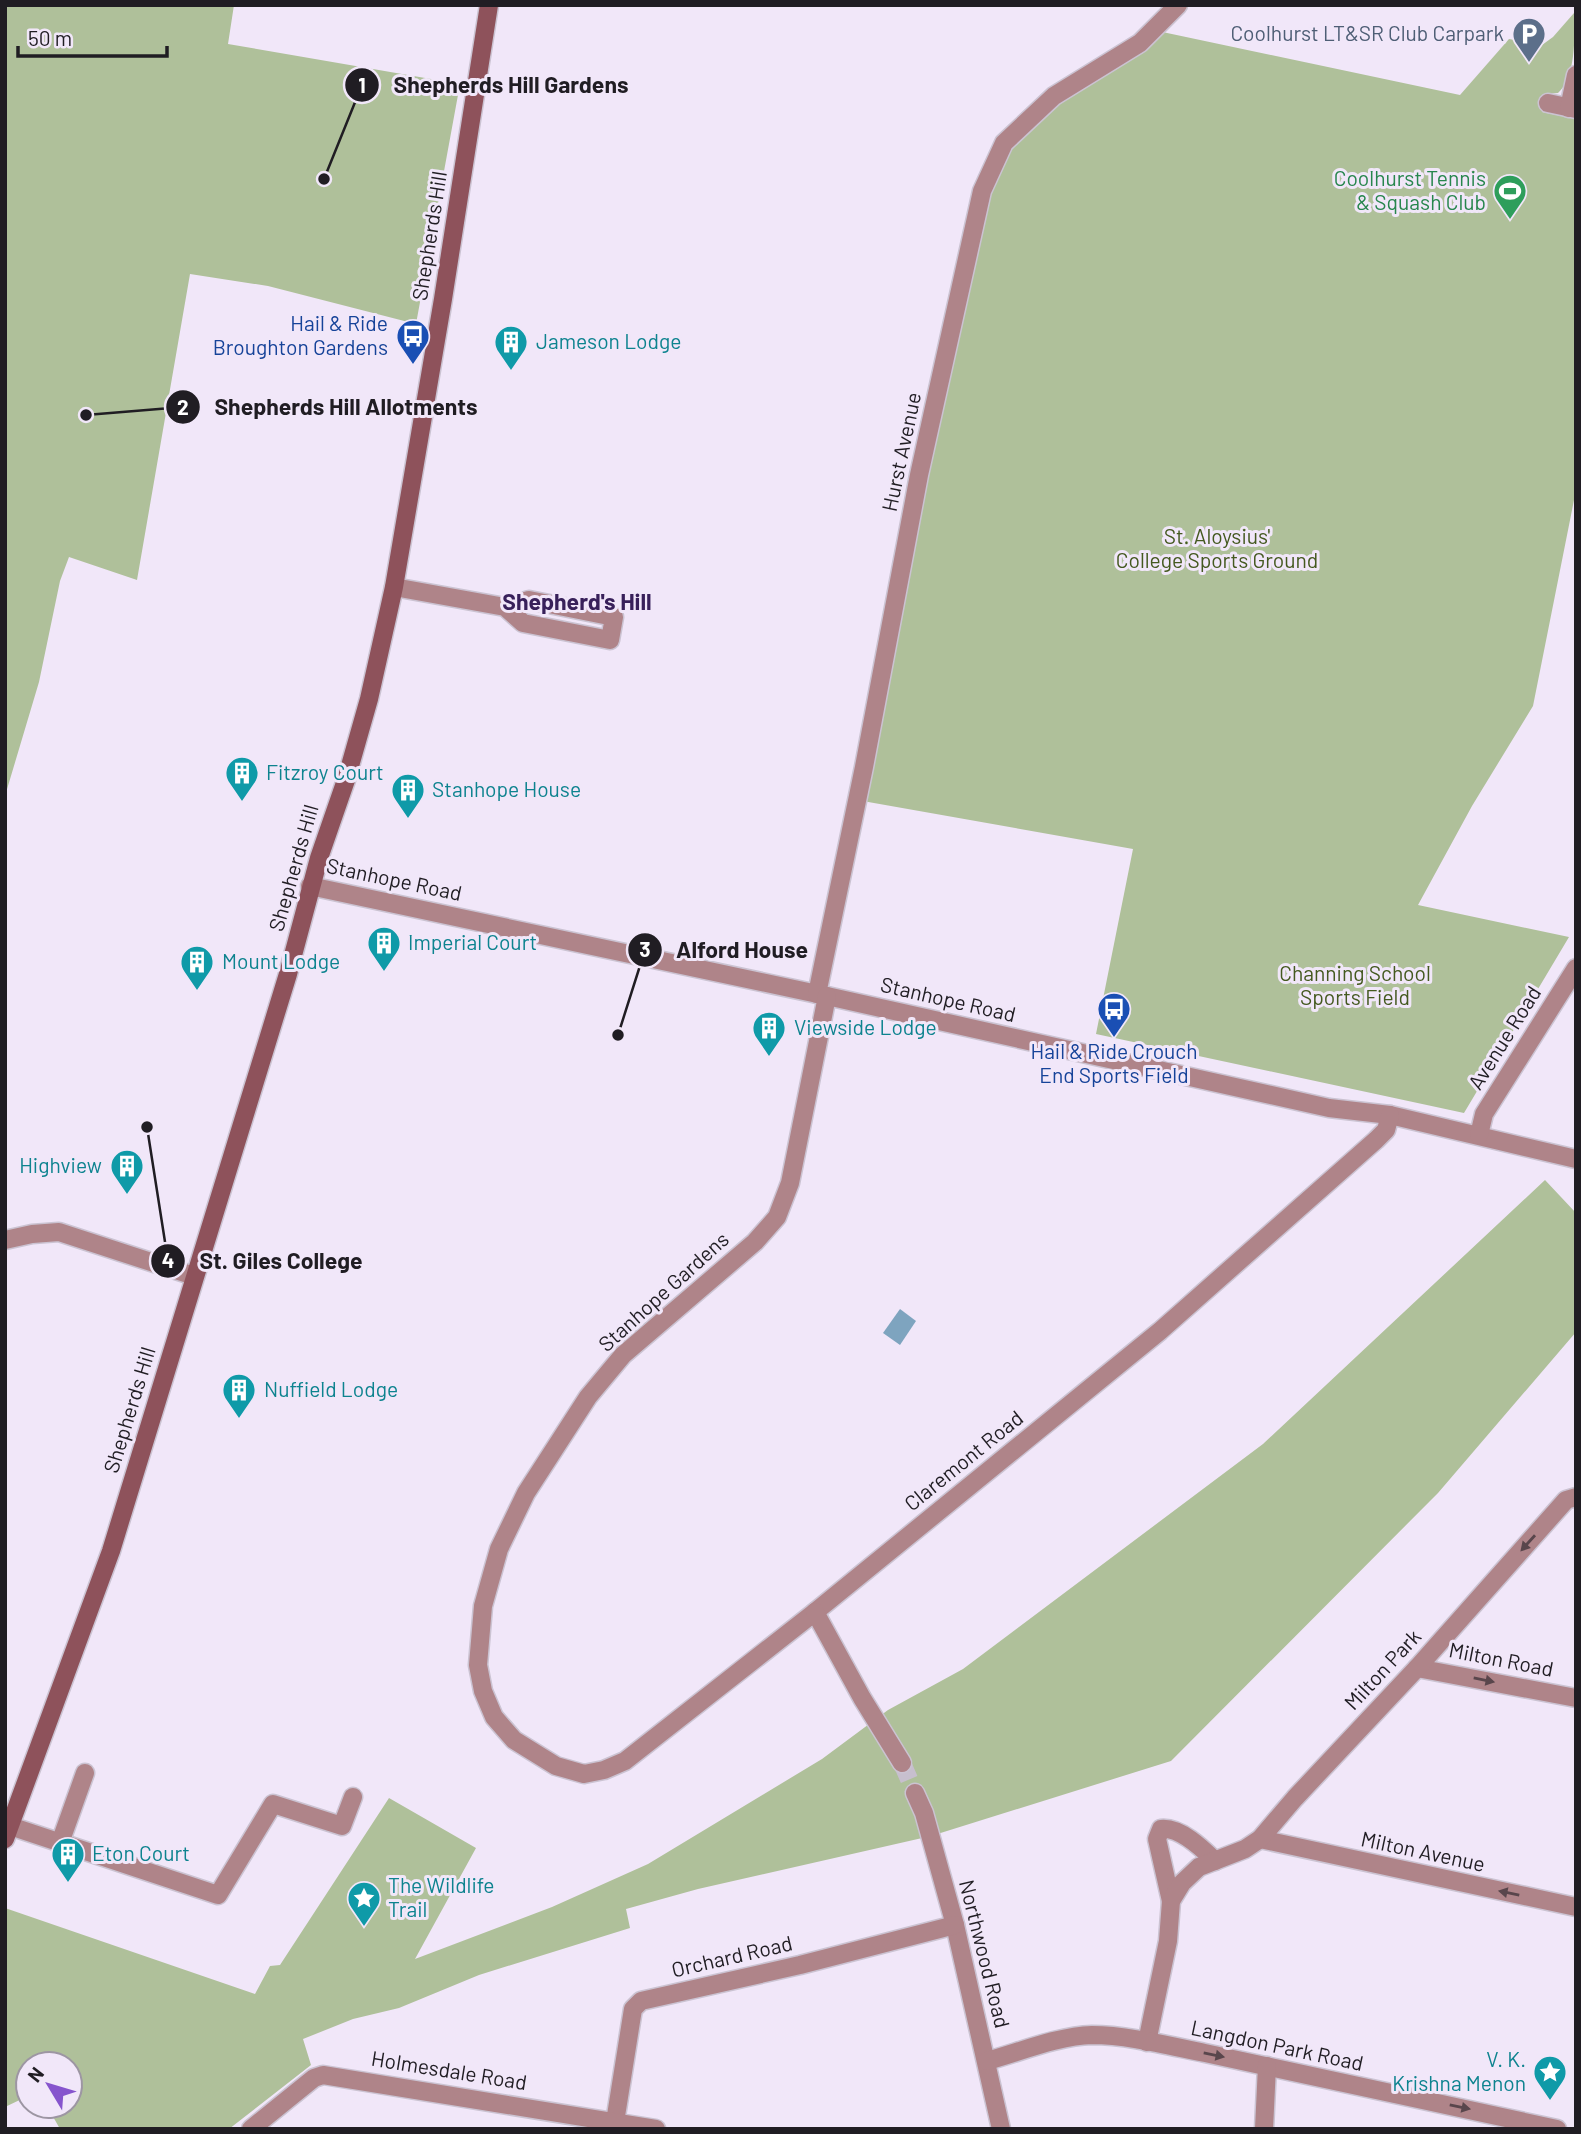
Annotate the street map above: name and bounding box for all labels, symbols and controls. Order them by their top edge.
scale bar [18,14,166,58]
parking icon: Coolhurst LT&SR Club Carpark [1510,15,1548,64]
place label: Coolhurst LT&SR Club Carpark [1230,20,1504,45]
text: 50 m [28,25,72,50]
callout: Shepherds Hill Gardens [345,63,643,107]
text: Shepherds Hill Gardens [393,70,629,98]
text: 1 [358,72,366,97]
place label: Coolhurst Tennis & Squash Club [1334,165,1486,214]
street label: Shepherds Hill [406,169,451,302]
sports icon: Coolhurst Tennis & Squash Club [1491,172,1529,221]
place label: Hail & Ride Broughton Gardens [213,310,388,359]
bus stop icon: Hail & Ride Broughton Gardens [394,317,432,366]
building icon: Jameson Lodge [492,323,530,372]
place label: Jameson Lodge [536,328,681,353]
callout: Shepherds Hill Allotments [166,385,492,429]
street label: Hurst Avenue [876,390,925,514]
text: Shepherds Hill Allotments [214,392,478,420]
text: 2 [177,394,189,419]
park label: St. Aloysius' College Sports Ground [1116,523,1318,572]
district label: Shepherd's Hill [502,587,652,615]
building icon: Fitzroy Court [223,754,261,803]
place label: Fitzroy Court [266,759,384,784]
building icon: Stanhope House [389,771,427,820]
place label: Stanhope House [432,776,581,801]
street label: Shepherds Hill [263,801,323,934]
street label: Stanhope Road [324,852,464,905]
building icon: Imperial Court [365,924,403,973]
callout: Alford House [627,928,822,972]
place label: Imperial Court [408,929,537,954]
text: Alford House [676,935,808,963]
text: 3 [639,936,651,961]
building icon: Mount Lodge [178,943,216,992]
place label: Mount Lodge [222,948,340,973]
park label: Channing School Sports Field [1279,960,1431,1009]
street label: Stanhope Road [878,971,1018,1026]
street label: Avenue Road [1462,981,1545,1094]
bus stop icon: Hail & Ride Crouch End Sports Field [1095,990,1133,1039]
building icon: Viewside Lodge [750,1009,788,1058]
place label: Viewside Lodge [794,1014,937,1039]
place label: Hail & Ride Crouch End Sports Field [1030,1038,1198,1087]
building icon: Highview [108,1147,146,1196]
place label: Highview [19,1152,102,1177]
street label: Stanhope Gardens [593,1226,733,1356]
callout: St. Giles College [150,1239,376,1283]
text: St. Giles College [199,1246,363,1274]
text: 4 [162,1247,174,1272]
street label: Shepherds Hill [98,1343,160,1476]
building icon: Nuffield Lodge [220,1371,258,1420]
place label: Nuffield Lodge [264,1376,398,1401]
street label: Claremont Road [899,1404,1027,1515]
one-way arrow [1521,1535,1536,1552]
street label: Milton Park [1338,1624,1425,1714]
street label: Milton Road [1447,1636,1556,1681]
one-way arrow [1473,1675,1495,1686]
street label: Milton Avenue [1359,1825,1488,1876]
building icon: Eton Court [49,1835,87,1884]
place label: Eton Court [92,1840,190,1865]
place label: The Wildlife Trail [388,1872,494,1921]
street label: Northwood Road [955,1877,1016,2030]
place icon: The Wildlife Trail [345,1879,383,1928]
one-way arrow [1498,1887,1520,1898]
street label: Orchard Road [669,1929,795,1982]
street label: Langdon Park Road [1189,2014,1366,2075]
street label: Holmesdale Road [370,2045,529,2094]
place label: V. K. Krishna Menon [1392,2046,1526,2095]
north arrow [14,2050,84,2120]
one-way arrow [1203,2050,1225,2061]
place icon: V. K. Krishna Menon [1531,2053,1569,2102]
text: N [22,2062,48,2086]
one-way arrow [1449,2102,1471,2113]

